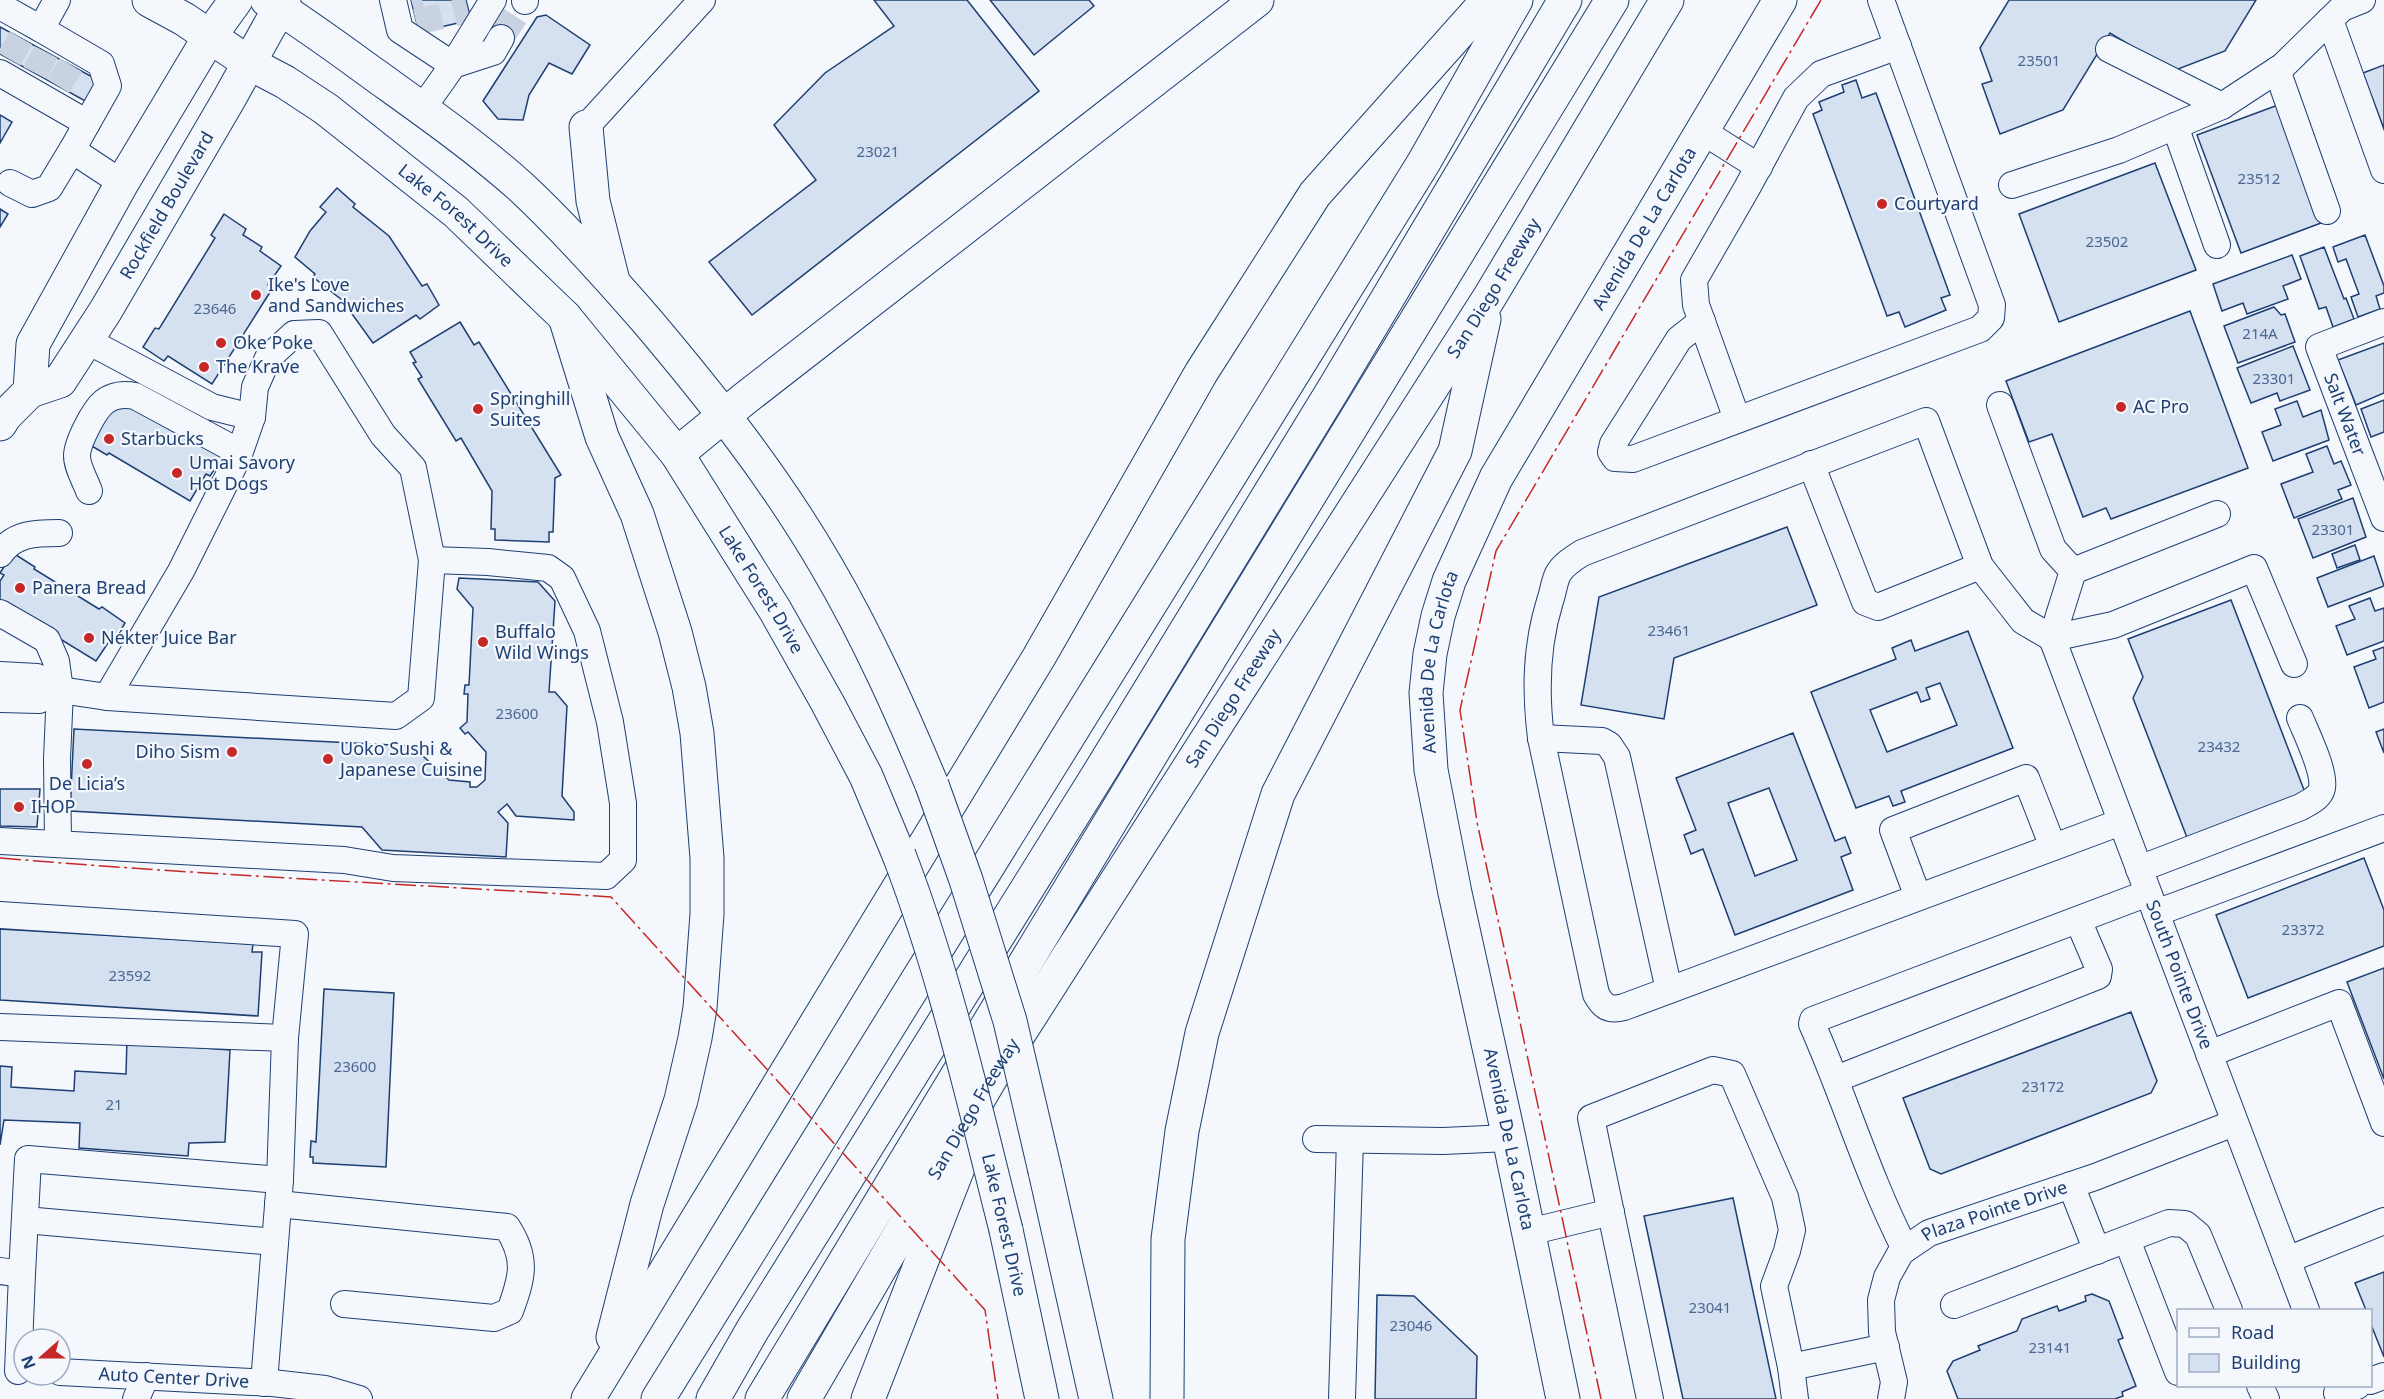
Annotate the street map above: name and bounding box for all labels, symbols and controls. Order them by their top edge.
house number: 23501 [2018,50,2060,70]
street label: Rockfield Boulevard [114,127,219,283]
house number: 23021 [857,141,899,161]
street label: Avenida De La Carlota [1586,142,1701,314]
street label: Lake Forest Drive [394,158,519,272]
house number: 23512 [2238,168,2280,188]
place label: Courtyard [1894,191,1979,215]
marker: Courtyard [1875,197,1889,211]
street label: San Diego Freeway [1441,212,1546,362]
house number: 23502 [2086,231,2128,251]
place label: Ike's Love and Sandwiches [268,272,404,317]
marker: Ike's Love and Sandwiches [249,288,263,302]
house number: 23646 [194,298,236,318]
house number: 214A [2242,323,2278,343]
place label: Oke Poke [233,330,313,354]
marker: Oke Poke [214,336,228,350]
place label: The Krave [216,354,300,378]
marker: The Krave [197,360,211,374]
house number: 23301 [2253,368,2295,388]
street label: Salt Water [2319,370,2372,459]
place label: Springhill Suites [490,386,570,431]
place label: AC Pro [2133,394,2189,418]
marker: AC Pro [2114,400,2128,414]
marker: Springhill Suites [471,402,485,416]
place label: Starbucks [121,426,204,450]
marker: Starbucks [102,432,116,446]
place label: Umai Savory Hot Dogs [189,450,296,495]
marker: Umai Savory Hot Dogs [170,466,184,480]
house number: 23301 [2312,519,2354,539]
street label: Lake Forest Drive [714,521,810,658]
street label: Avenida De La Carlota [1413,566,1463,755]
place label: Panera Bread [32,575,146,599]
marker: Panera Bread [13,581,27,595]
place label: Buffalo Wild Wings [495,619,589,664]
house number: 23461 [1648,620,1690,640]
street label: San Diego Freeway [1179,623,1286,772]
place label: Nékter Juice Bar [101,625,237,649]
marker: Nékter Juice Bar [82,631,96,645]
marker: Buffalo Wild Wings [476,635,490,649]
house number: 23600 [496,703,538,723]
place label: Uoko Sushi & Japanese Cuisine [338,736,483,781]
house number: 23432 [2198,736,2240,756]
place label: Diho Sism [136,739,220,763]
marker: Diho Sism [225,745,239,759]
marker: Uoko Sushi & Japanese Cuisine [321,752,335,766]
marker: De Licia’s [80,757,94,771]
place label: De Licia’s [49,771,125,795]
place label: IHOP [31,794,75,818]
marker: IHOP [12,800,26,814]
street label: South Pointe Drive [2141,896,2219,1052]
house number: 23372 [2282,919,2324,939]
house number: 23592 [109,965,151,985]
street label: San Diego Freeway [921,1033,1025,1183]
street label: Avenida De La Carlota [1479,1046,1541,1232]
house number: 23600 [334,1056,376,1076]
house number: 23172 [2022,1076,2064,1096]
house number: 21 [105,1094,123,1114]
street label: Lake Forest Drive [977,1151,1033,1298]
street label: Plaza Pointe Drive [1916,1174,2070,1246]
house number: 23041 [1689,1297,1731,1317]
legend [2177,1309,2372,1387]
house number: 23046 [1390,1315,1432,1335]
text: Road [2231,1320,2274,1344]
north arrow [12,1327,72,1387]
house number: 23141 [2029,1337,2071,1357]
text: Building [2231,1350,2301,1374]
text: N [15,1352,41,1372]
street label: Auto Center Drive [98,1361,250,1393]

